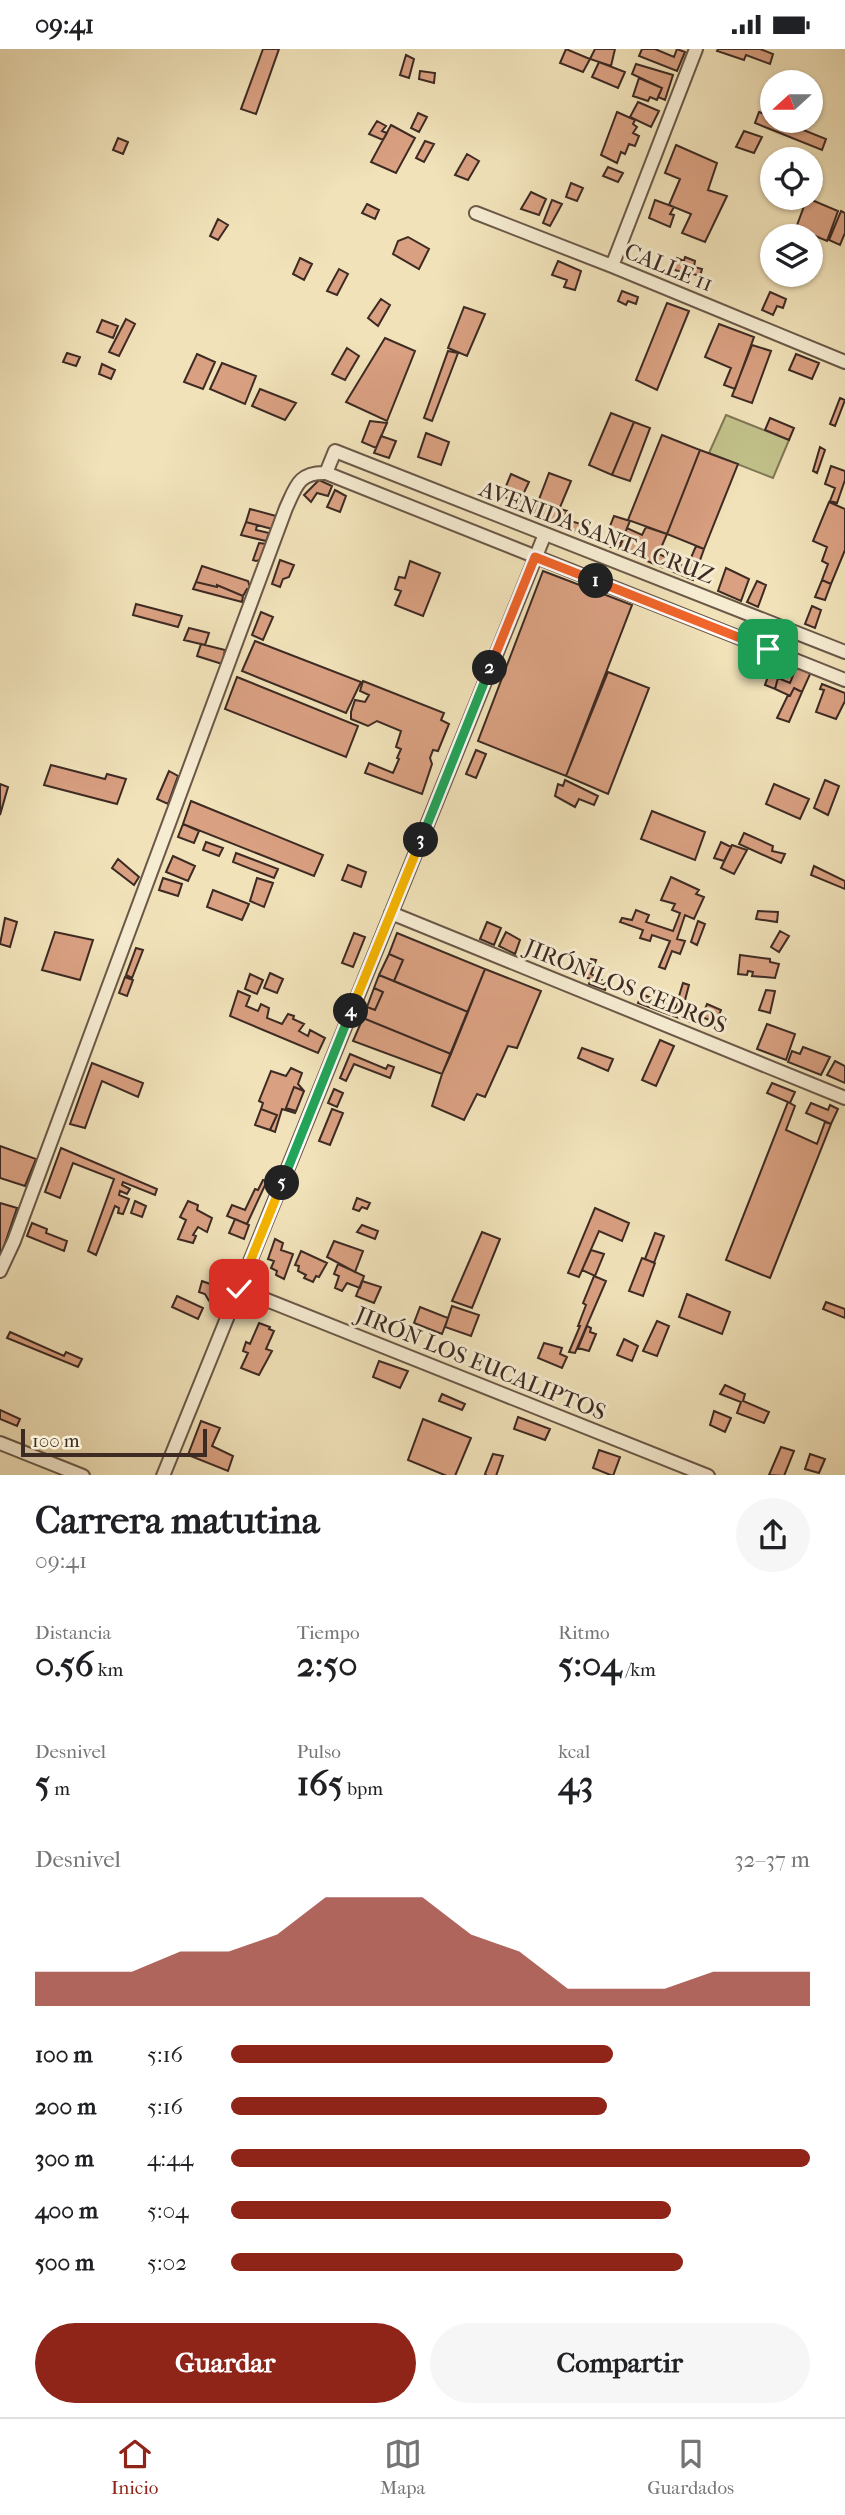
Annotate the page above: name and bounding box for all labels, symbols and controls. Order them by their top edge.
text: 09:41 [35,9,94,40]
north arrow [760,70,822,133]
map controls [760,70,823,287]
button: locate [760,147,823,210]
button: layers [760,224,823,287]
street label: CALLE 11 [620,237,717,297]
street label: AVENIDA SANTA CRUZ [475,475,719,590]
pin: 1 [578,563,614,599]
text: 1 [592,569,599,591]
pin [738,619,798,679]
icon: arrive [749,630,787,668]
pin: 2 [472,651,508,685]
text: 2 [485,656,494,678]
pin: 3 [404,823,438,857]
text: 3 [417,828,424,850]
street label: JIRÓN LOS CEDROS [519,932,731,1039]
pin: 4 [334,993,368,1028]
text: 4 [345,999,356,1021]
pin: 5 [264,1165,300,1201]
text: 5 [277,1171,286,1193]
pin [209,1259,269,1319]
icon: check [220,1270,258,1308]
street label: JIRÓN LOS EUCALIPTOS [350,1299,610,1426]
scale bar [21,1427,206,1458]
text: 100 m [32,1430,80,1452]
text: Carrera matutina [35,1498,319,1543]
button: share [736,1498,810,1572]
text: 09:41 [35,1547,87,1574]
text: Distancia [35,1622,111,1644]
text: Tiempo [297,1622,360,1644]
text: Ritmo [558,1622,610,1644]
text: 0.56 [35,1644,94,1685]
text: 2:50 [297,1644,357,1685]
text: 5:04 [558,1644,622,1685]
text: km [94,1659,123,1681]
text: /km [622,1659,656,1681]
text: Desnivel [35,1741,106,1763]
text: Pulso [297,1741,341,1763]
text: kcal [558,1741,590,1763]
text: 5 [35,1763,50,1804]
text: 165 [297,1763,343,1804]
text: 43 [558,1763,593,1804]
text: m [50,1778,70,1800]
text: bpm [343,1778,383,1800]
text: Desnivel [35,1846,121,1873]
text: 32–37 m [734,1846,810,1873]
text: 100 m [35,2041,93,2068]
text: 5:16 [147,2041,183,2068]
text: 200 m [35,2093,96,2120]
text: 5:16 [147,2093,183,2120]
text: 300 m [35,2145,94,2172]
text: 4:44 [147,2145,193,2172]
text: 400 m [35,2197,98,2224]
text: 5:04 [147,2197,189,2224]
text: 500 m [35,2249,94,2276]
text: 5:02 [147,2249,187,2276]
button: Guardar [35,2323,416,2403]
button: Compartir [430,2323,810,2403]
tab: Inicio [111,2435,158,2499]
tab: Mapa [380,2435,425,2499]
tab: Guardados [647,2435,734,2499]

